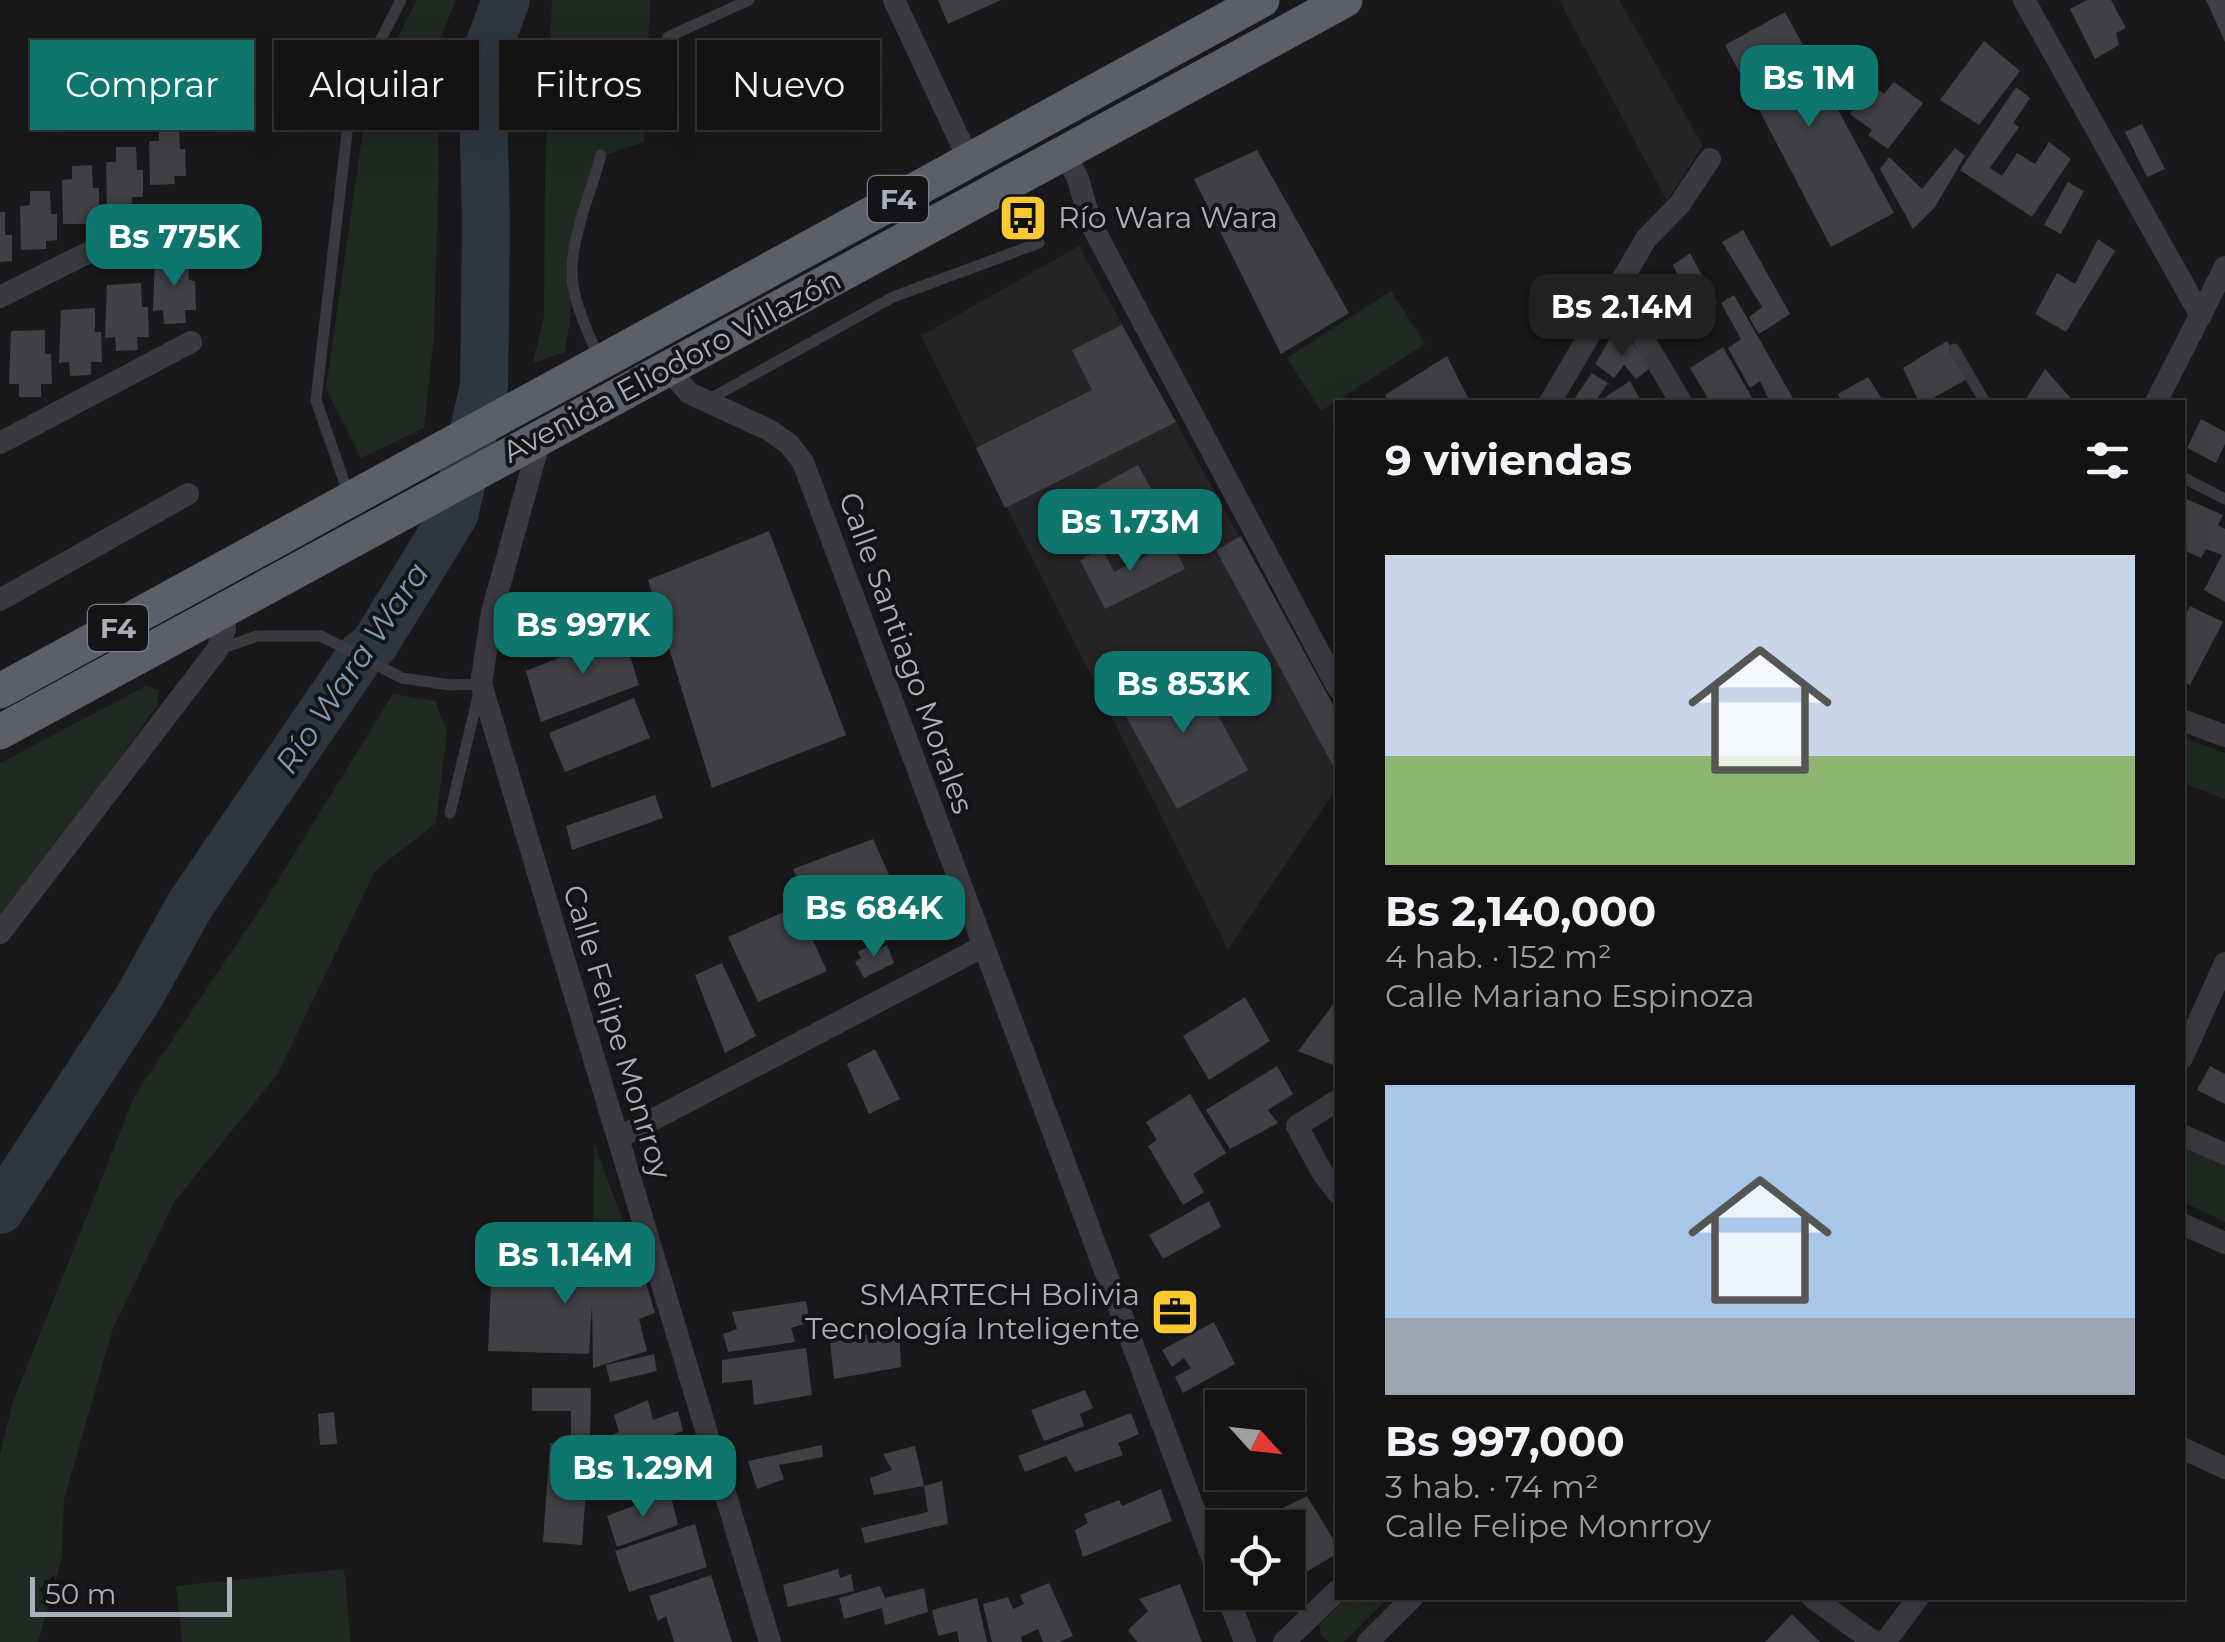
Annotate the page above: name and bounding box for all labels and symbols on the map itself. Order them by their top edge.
pin: Bs 1M [1739,45,1879,130]
road number: F4 [868,176,928,222]
bus stop icon: Río Wara Wara [997,192,1049,244]
place label: Río Wara Wara [1058,199,1278,236]
pin: Bs 775K [82,204,266,289]
street label: Avenida Eliodoro Villazón [496,261,847,471]
pin: Bs 2.14M [1519,274,1725,359]
street label: Calle Santiago Morales [831,487,982,819]
pin: Bs 1.73M [1027,489,1233,574]
water label: Río Wara Wara [266,555,437,781]
pin: Bs 997K [491,592,675,677]
road number: F4 [88,605,148,651]
pin: Bs 853K [1091,651,1275,736]
pin: Bs 684K [782,875,966,960]
street label: Calle Felipe Monrroy [555,880,680,1184]
pin: Bs 1.14M [462,1222,668,1307]
place label: SMARTECH Bolivia Tecnología Inteligente [805,1276,1140,1347]
office icon: SMARTECH Bolivia Tecnología Inteligente [1149,1286,1201,1338]
north arrow [1205,1390,1305,1490]
pin: Bs 1.29M [540,1435,746,1520]
scale bar [30,1572,232,1616]

